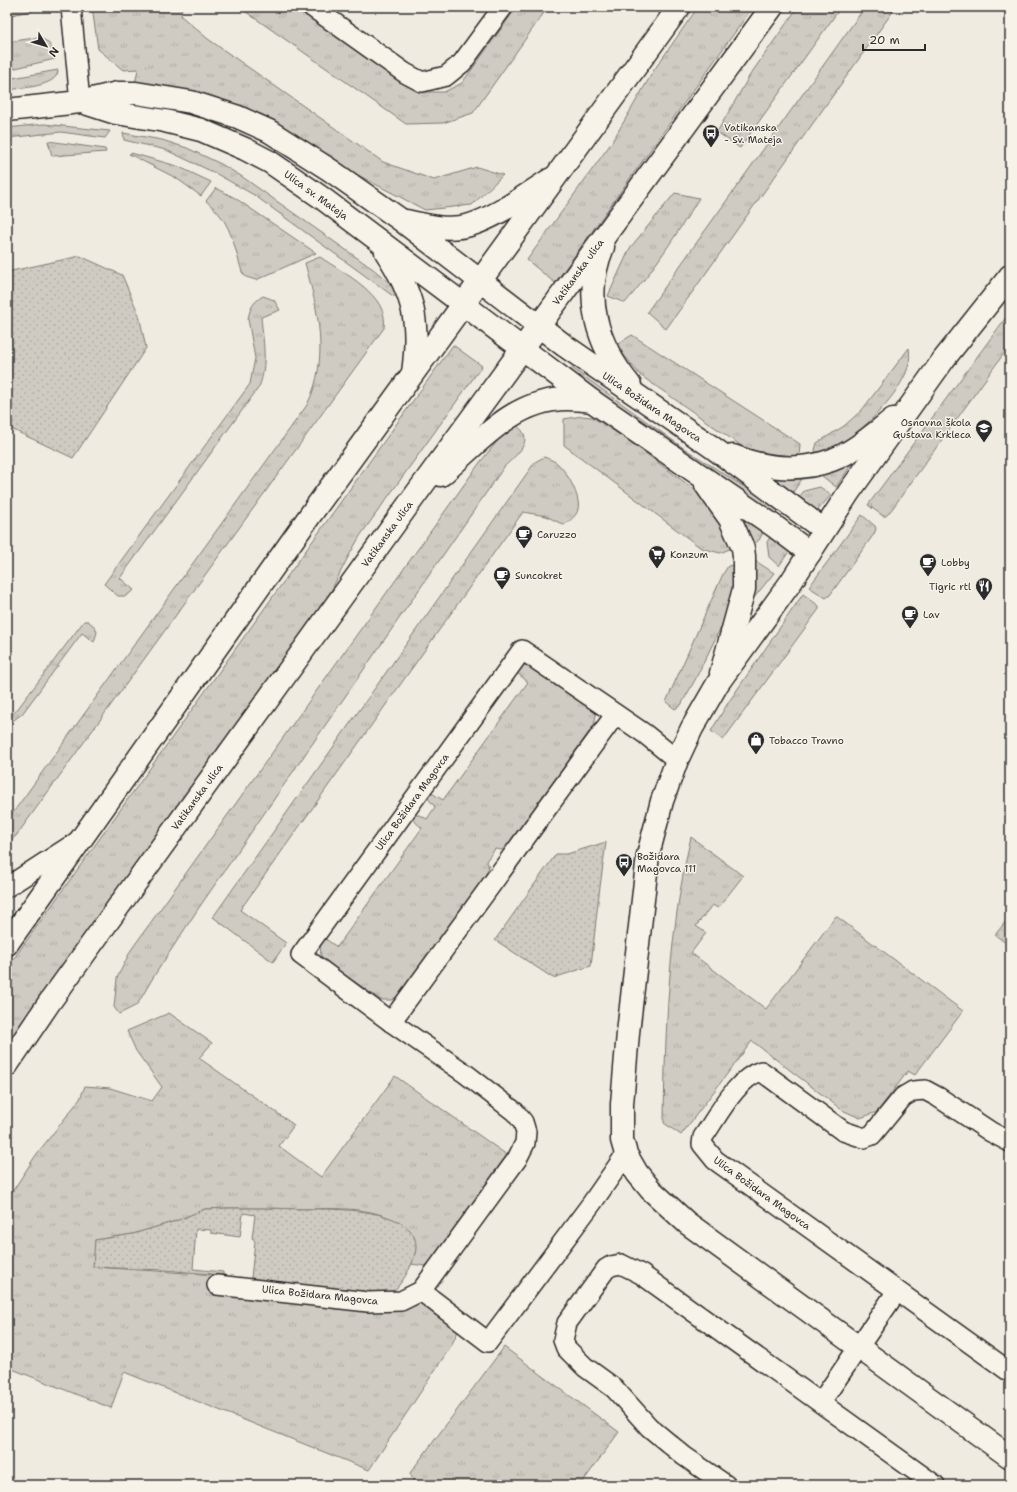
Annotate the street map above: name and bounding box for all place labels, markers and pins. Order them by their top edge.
place label: Vatikanska - Sv. Mateja [724,121,783,146]
bus stop icon: Vatikanska - Sv. Mateja [701,123,721,148]
place label: Osnovna škola Gustava Krkleca [893,416,972,441]
school or university icon: Osnovna škola Gustava Krkleca [974,418,994,443]
cafe icon: Caruzzo [514,524,534,549]
place label: Caruzzo [537,528,577,541]
supermarket icon: Konzum [647,544,667,569]
place label: Konzum [670,548,709,561]
cafe icon: Lobby [918,552,938,577]
place label: Lobby [941,556,970,569]
cafe icon: Suncokret [492,565,512,590]
place label: Suncokret [515,569,563,582]
restaurant icon: Tigric rtl [974,576,994,601]
place label: Tigric rtl [929,580,971,593]
cafe icon: Lav [900,604,920,629]
place label: Lav [923,608,940,621]
shop icon: Tobacco Travno [746,730,766,755]
place label: Tobacco Travno [769,734,844,747]
place label: Božidara Magovca 111 [637,850,696,875]
bus stop icon: Božidara Magovca 111 [614,852,634,877]

